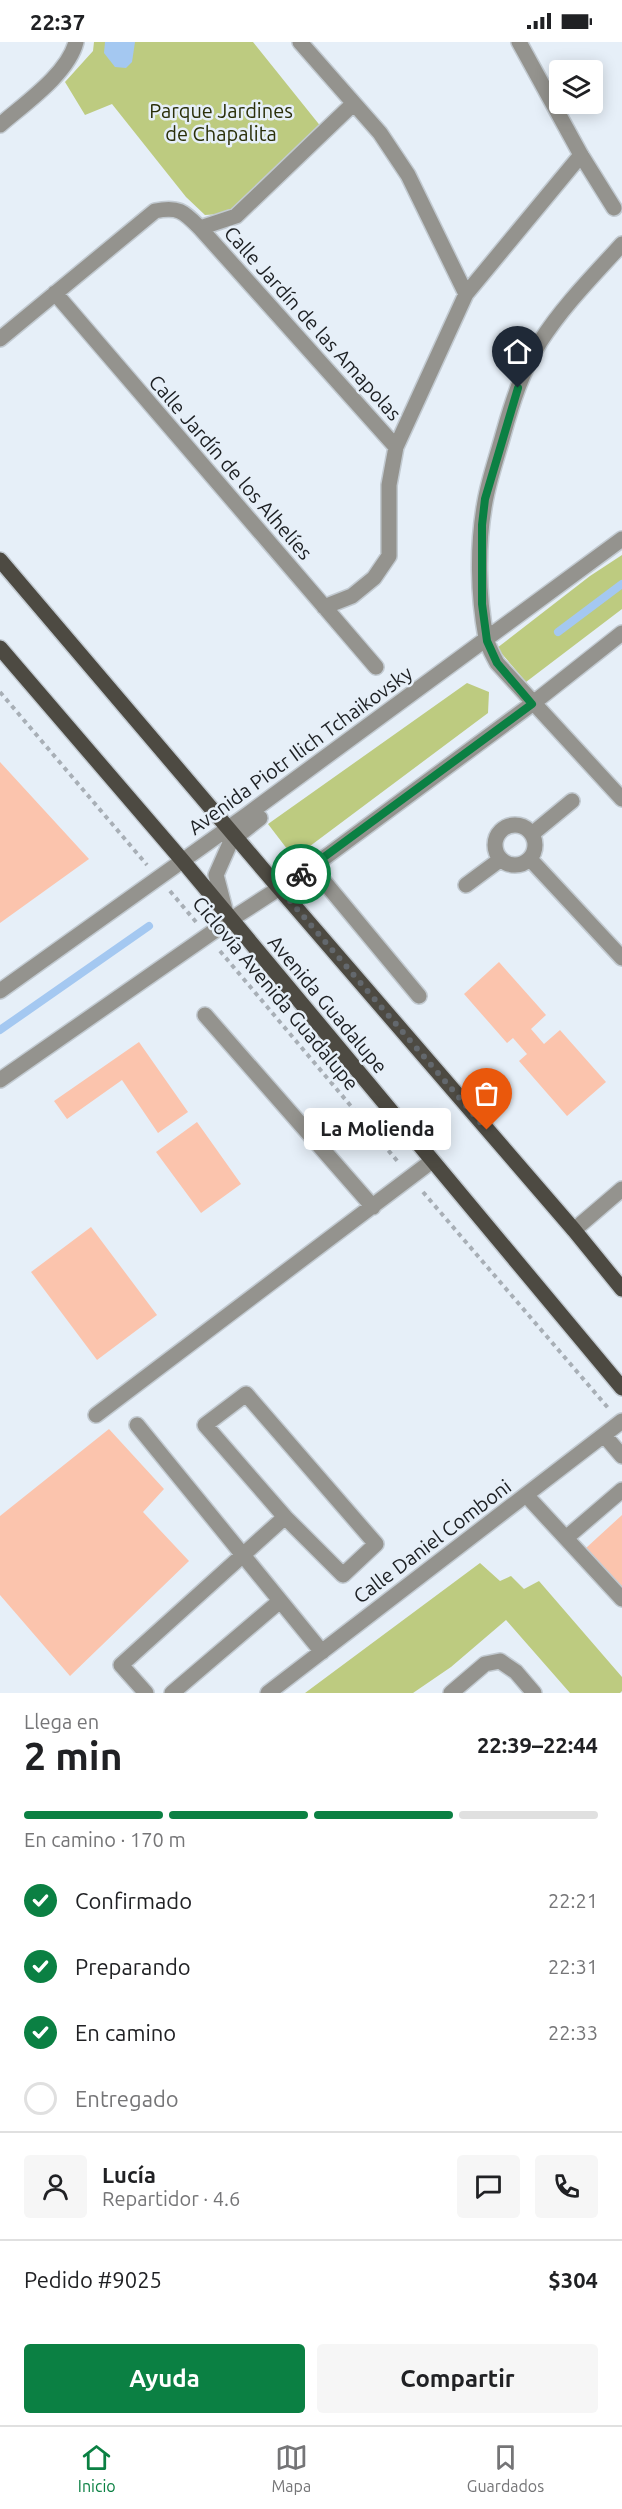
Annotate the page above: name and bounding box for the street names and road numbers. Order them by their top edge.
street label: Calle Jardín de las Amapolas [220,221,406,425]
street label: Calle Jardín de los Alhelíes [145,370,317,564]
street label: Avenida Piotr Ilich Tchaikovsky [184,661,417,839]
street label: Ciclovía Avenida Guadalupe [188,891,364,1095]
street label: Avenida Guadalupe [263,930,393,1078]
street label: Calle Daniel Comboni [349,1474,515,1608]

